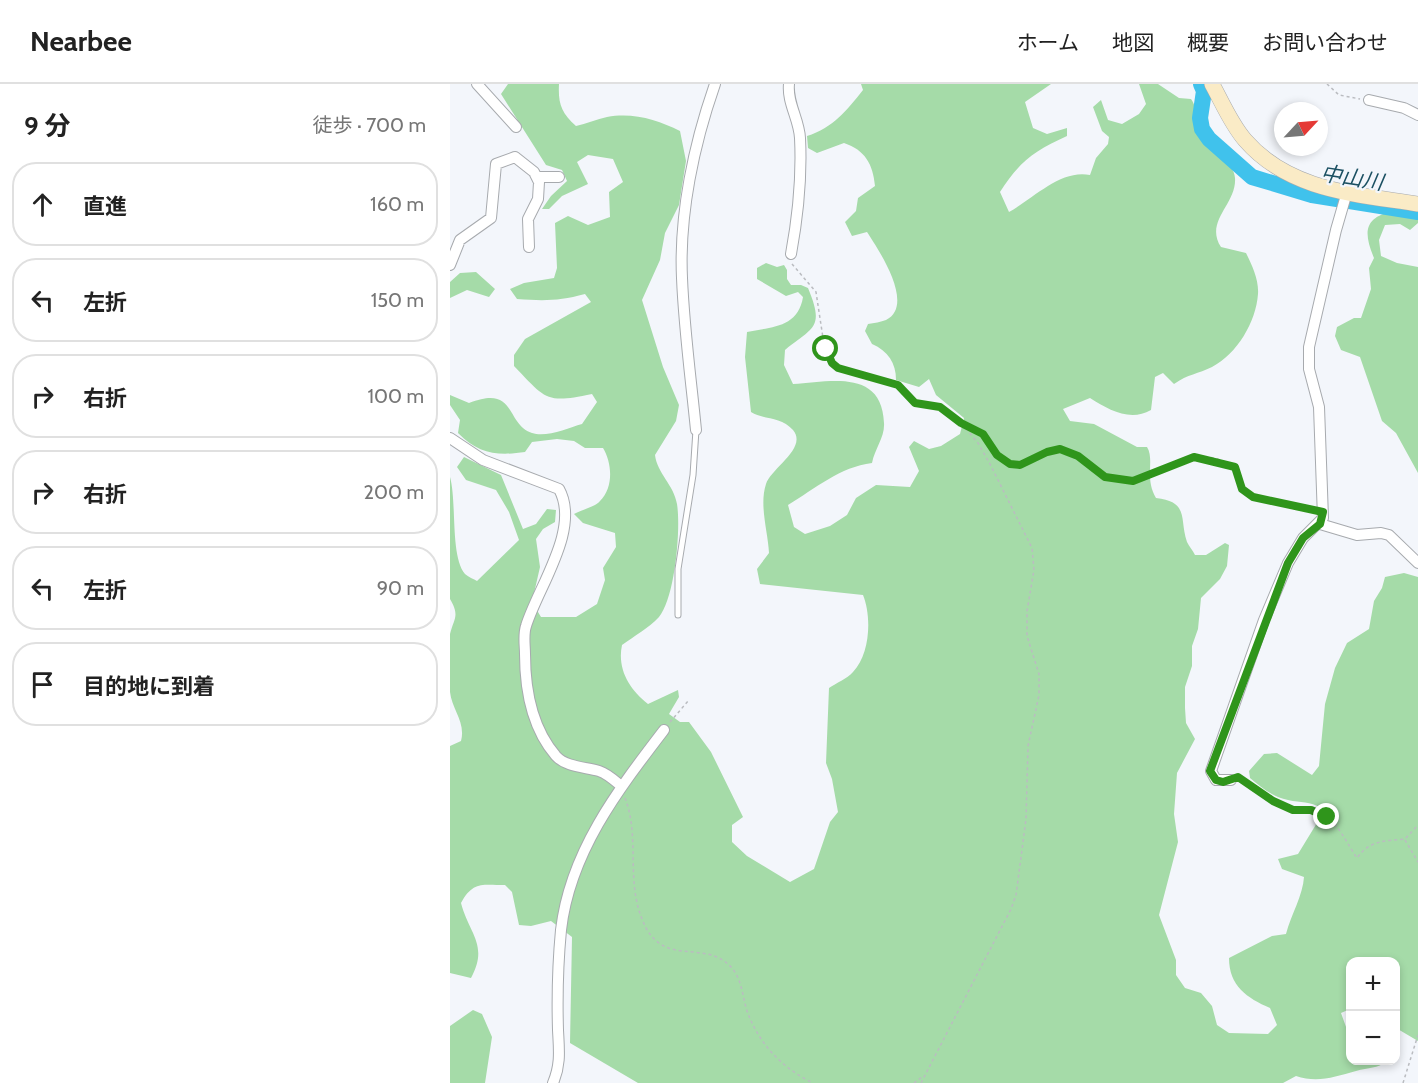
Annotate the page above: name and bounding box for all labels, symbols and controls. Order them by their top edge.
text: Nearbee [30,24,132,58]
text: ホーム [1017,30,1079,55]
text: 地図 [1112,30,1154,55]
text: 概要 [1187,30,1229,55]
text: お問い合わせ [1262,30,1388,55]
north arrow [1274,102,1328,156]
text: 9 分 [24,110,70,142]
text: 徒歩 · 700 m [312,113,426,137]
water label: 中山川 [1319,160,1387,195]
icon: ahead [26,188,59,221]
text: 160 m [370,192,424,216]
text: 直進 [83,193,127,220]
icon: left [26,284,59,317]
text: 150 m [371,288,424,312]
text: 左折 [83,289,127,316]
route start [812,335,838,361]
icon: right [26,380,59,413]
text: 100 m [368,384,424,408]
text: 右折 [83,385,127,412]
icon: right [26,476,59,509]
text: 200 m [364,480,424,504]
text: 右折 [83,481,127,508]
icon: left [26,572,59,605]
text: 90 m [377,576,424,600]
text: 左折 [83,577,127,604]
icon: arrive [26,668,59,701]
text: 目的地に到着 [83,673,215,700]
route end [1313,803,1339,829]
map controls [1346,957,1400,1065]
button: + [1346,957,1400,1011]
button: − [1346,1011,1400,1065]

